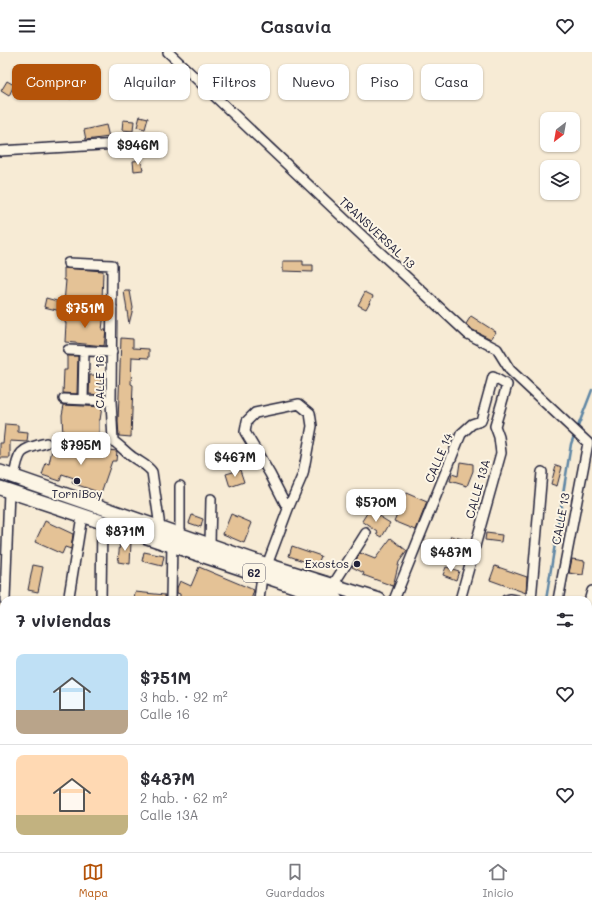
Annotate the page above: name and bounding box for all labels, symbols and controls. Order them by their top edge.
text: Casavia [260,14,332,38]
icon: menu [16,15,38,37]
icon: heart [554,15,576,37]
chip: Comprar [12,64,101,100]
chip: Alquilar [109,64,190,100]
chip: Filtros [198,64,270,100]
chip: Nuevo [278,64,349,100]
chip: Piso [357,64,413,100]
chip: Casa [421,64,483,100]
north arrow [540,112,580,152]
map controls [540,112,580,200]
pin: $946M [110,132,166,166]
text: $946M [117,136,159,153]
button: layers [540,160,580,200]
street label: TRANSVERSAL 13 [336,193,419,272]
pin: $751M [57,295,113,329]
text: $751M [65,299,105,316]
street label: CALLE 16 [91,356,107,408]
street label: CALLE 14 [420,430,456,485]
pin: $795M [53,432,109,466]
text: $795M [60,436,102,453]
pin: $467M [207,444,263,478]
text: $467M [214,448,256,465]
street label: CALLE 13A [461,457,493,520]
marker: TorniBoy [72,476,82,486]
place label: TorniBoy [52,485,102,501]
pin: $570M [348,489,404,523]
street label: CALLE 13 [547,491,573,546]
text: $570M [355,493,397,510]
pin: $871M [97,518,153,552]
text: $871M [105,522,145,539]
pin: $487M [423,539,479,573]
text: $487M [430,543,472,560]
place label: Exostos [305,555,349,571]
marker: Exostos [352,559,362,569]
road number: 62 [243,564,265,582]
text: 7 viviendas [16,609,111,631]
icon: filters [554,609,576,631]
text: $751M [140,666,191,688]
icon: home [48,670,96,718]
icon: heart [554,683,576,705]
text: 3 hab. · 92 m² [140,688,228,705]
text: Calle 16 [140,705,190,722]
text: $487M [140,767,195,789]
icon: home [48,771,96,819]
icon: heart [554,784,576,806]
text: 2 hab. · 62 m² [140,789,227,806]
text: Calle 13A [140,806,199,823]
tab: Mapa [79,861,108,900]
tab: Guardados [266,861,325,900]
tab: Inicio [483,861,513,900]

